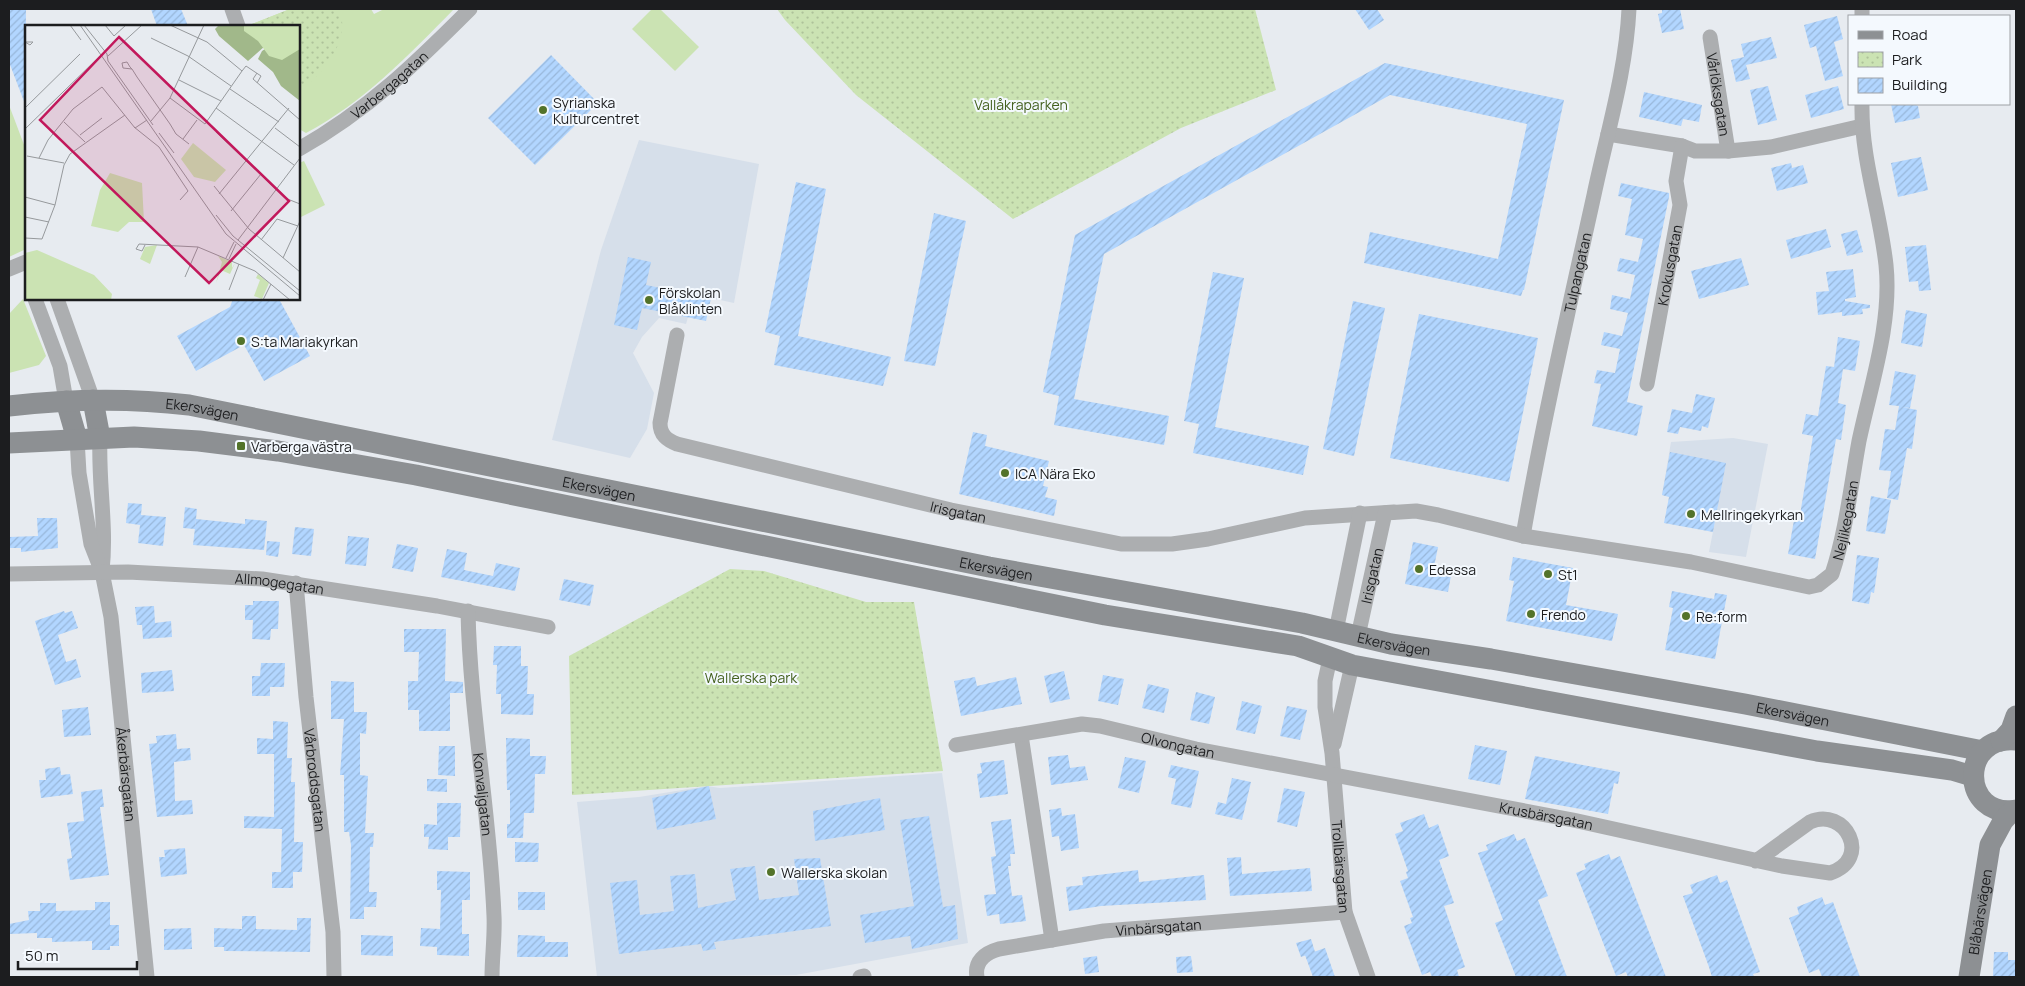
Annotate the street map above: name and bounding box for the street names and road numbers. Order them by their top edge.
street label: Varbergagatan [346,46,432,122]
street label: Vårlöksgatan [1703,51,1735,137]
street label: Krokusgatan [1652,223,1686,307]
street label: Tulpangatan [1559,231,1595,314]
street label: Ekersvägen [165,393,240,424]
street label: Ekersvägen [561,471,637,505]
street label: Nejlikegatan [1827,479,1862,562]
street label: Irisgatan [928,496,988,526]
street label: Irisgatan [1356,546,1387,605]
street label: Ekersvägen [958,552,1034,584]
street label: Allmogegatan [234,568,325,598]
street label: Ekersvägen [1356,627,1432,659]
street label: Ekersvägen [1755,697,1831,730]
street label: Åkerbärsgatan [113,726,141,822]
street label: Vårbroddsgatan [300,727,331,833]
street label: Olvongatan [1139,727,1216,762]
street label: Konvaljgatan [470,752,498,837]
street label: Krusbärsgatan [1498,797,1595,834]
street label: Trollbärsgatan [1328,819,1355,914]
street label: Blåbärsvägen [1963,868,1996,956]
street label: Vinbärsgatan [1115,914,1202,940]

